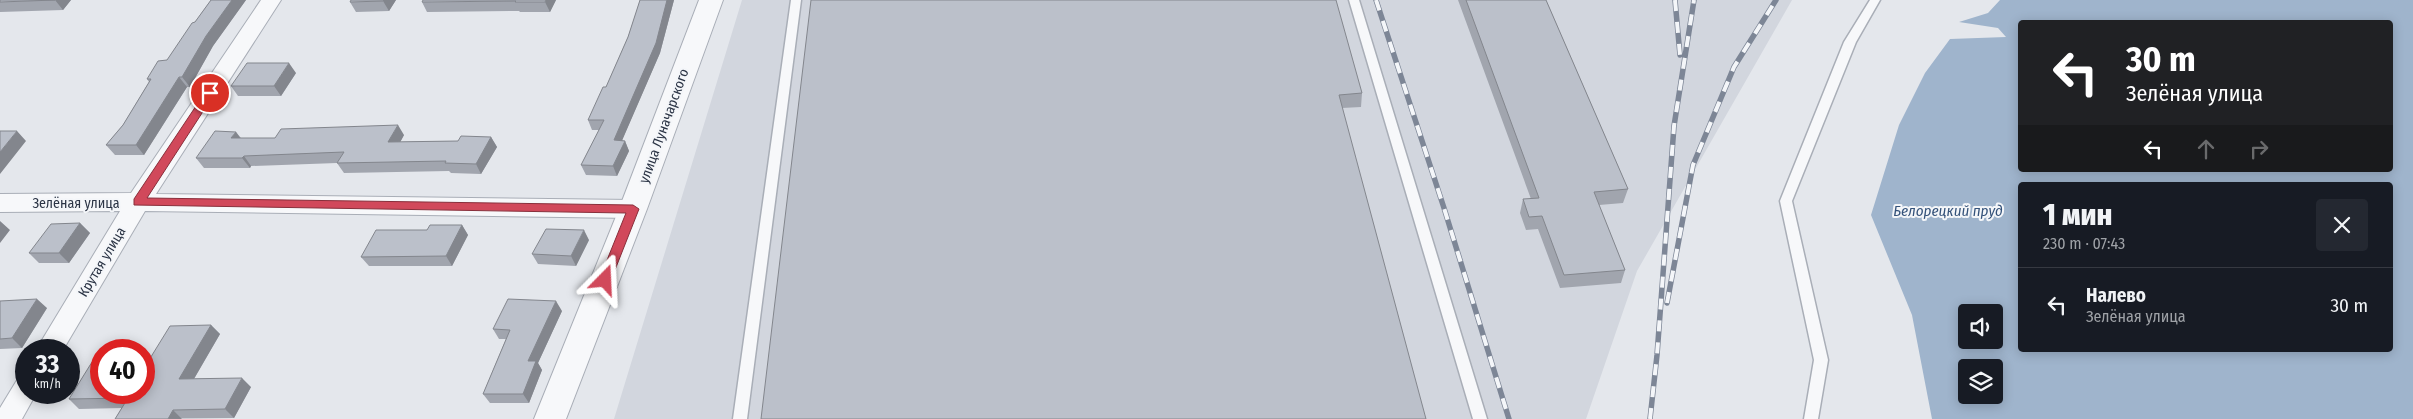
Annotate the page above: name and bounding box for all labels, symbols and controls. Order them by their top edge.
text: 30 m [2126,38,2196,80]
icon: left [2043,40,2108,105]
street label: улица Луначарского [635,66,693,186]
pin [189,72,231,114]
icon: arrive [196,79,224,107]
text: Зелёная улица [2126,80,2263,107]
icon: left [2139,135,2167,163]
icon: ahead [2192,135,2220,163]
icon: right [2245,135,2273,163]
street label: Зелёная улица [32,195,120,212]
text: 1 мин [2043,197,2112,233]
button: close [2316,199,2368,251]
water label: Белорецкий пруд [1893,202,2003,220]
street label: Крутая улица [75,224,130,300]
text: 230 m · 07:43 [2043,234,2125,253]
position arrow [578,253,630,305]
text: Налево [2086,284,2146,307]
icon: left [2043,291,2071,319]
text: 30 m [2330,294,2368,317]
map controls [1958,304,2003,404]
button: sound [1958,304,2003,349]
text: Зелёная улица [2086,307,2186,326]
speed limit sign: 40 [90,339,155,404]
text: 33 [36,350,59,380]
button: layers [1958,359,2003,404]
text: km/h [34,377,61,391]

